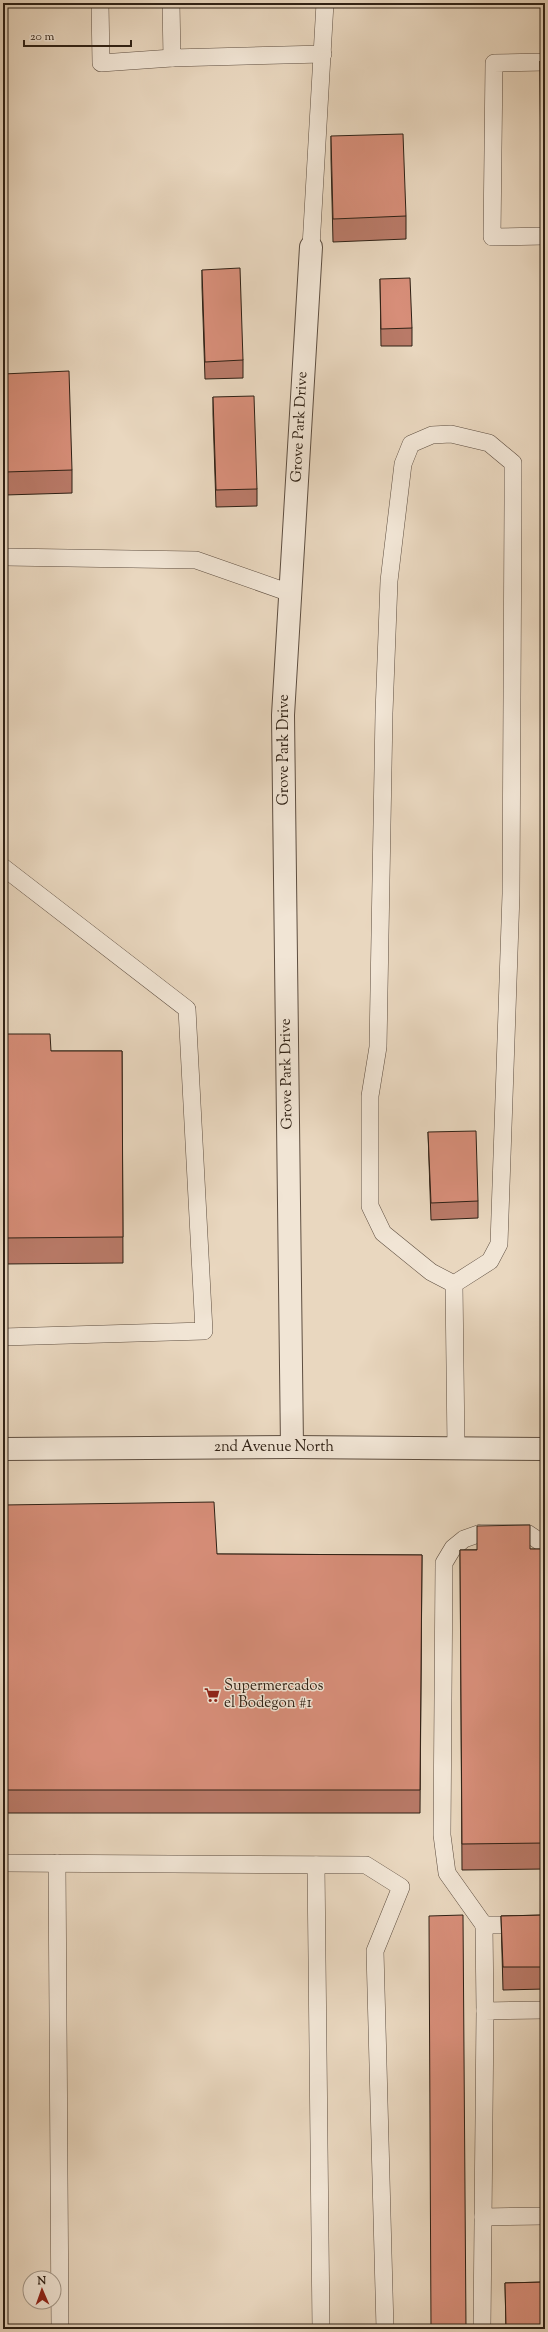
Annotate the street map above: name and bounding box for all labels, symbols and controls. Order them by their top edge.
scale bar [24,22,131,48]
text: 20 m [30,28,55,46]
street label: Grove Park Drive [287,371,313,483]
street label: Grove Park Drive [274,694,295,806]
street label: Grove Park Drive [276,1018,298,1130]
street label: 2nd Avenue North [214,1437,334,1458]
place label: Supermercados el Bodegon #1 [224,1676,323,1714]
supermarket icon: Supermercados el Bodegon #1 [203,1686,221,1704]
north arrow [22,2270,62,2310]
text: N [36,2273,47,2289]

